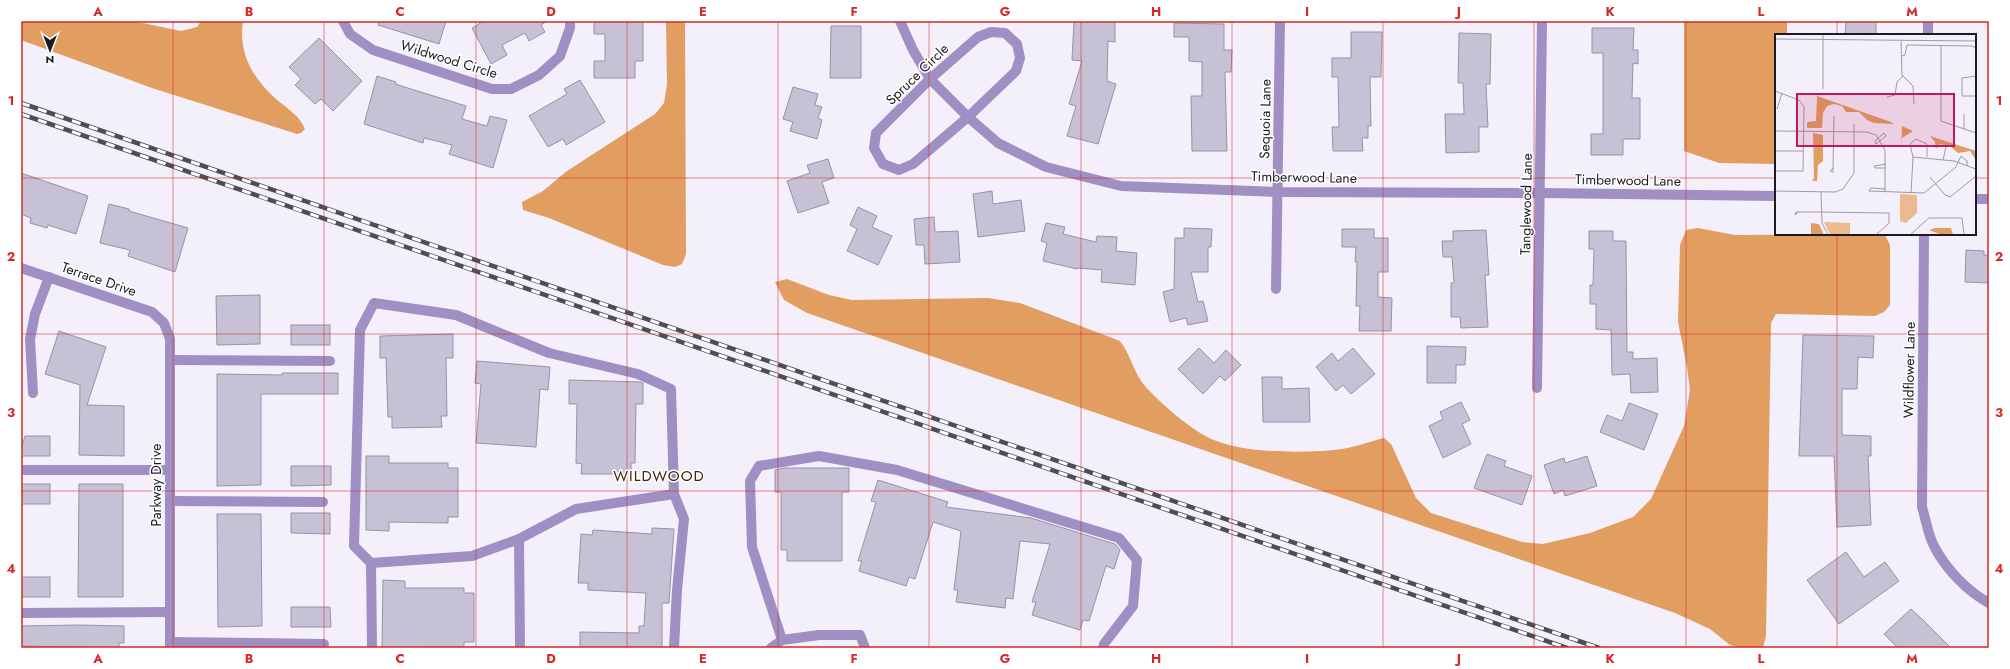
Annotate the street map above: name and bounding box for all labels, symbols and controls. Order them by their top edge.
text: A [92,2,103,21]
text: B [245,2,254,21]
text: C [395,2,405,21]
text: D [546,2,556,21]
text: E [699,2,707,21]
text: F [850,2,858,21]
text: G [1000,2,1011,21]
text: H [1151,2,1161,21]
text: I [1305,2,1309,21]
text: J [1454,2,1461,21]
text: K [1605,2,1615,21]
text: L [1758,2,1765,21]
text: M [1906,2,1918,21]
north arrow [30,30,70,70]
inset map [1775,34,1976,235]
street label: Wildwood Circle [398,35,500,83]
street label: Spruce Circle [881,39,953,109]
text: N [46,52,54,68]
street label: Sequoia Lane [1254,79,1276,159]
text: 1 [8,91,14,110]
text: 1 [1996,91,2002,110]
street label: Tanglewood Lane [1515,153,1537,255]
street label: Timberwood Lane [1251,166,1357,188]
street label: Timberwood Lane [1575,169,1681,191]
text: 2 [7,247,15,266]
text: 2 [1995,247,2003,266]
street label: Terrace Drive [59,257,139,301]
street label: Wildflower Lane [1898,322,1920,418]
text: 3 [7,403,15,422]
text: 3 [1995,403,2003,422]
street label: Parkway Drive [146,444,166,526]
district label: WILDWOOD [613,465,705,487]
text: 4 [6,559,16,578]
text: 4 [1994,559,2004,578]
text: A [92,649,103,668]
text: B [245,649,254,668]
text: C [395,649,405,668]
text: D [546,649,556,668]
text: E [699,649,707,668]
text: F [850,649,858,668]
text: G [1000,649,1011,668]
text: H [1151,649,1161,668]
text: I [1305,649,1309,668]
text: J [1454,649,1461,668]
text: K [1605,649,1615,668]
text: L [1758,649,1765,668]
text: M [1906,649,1918,668]

